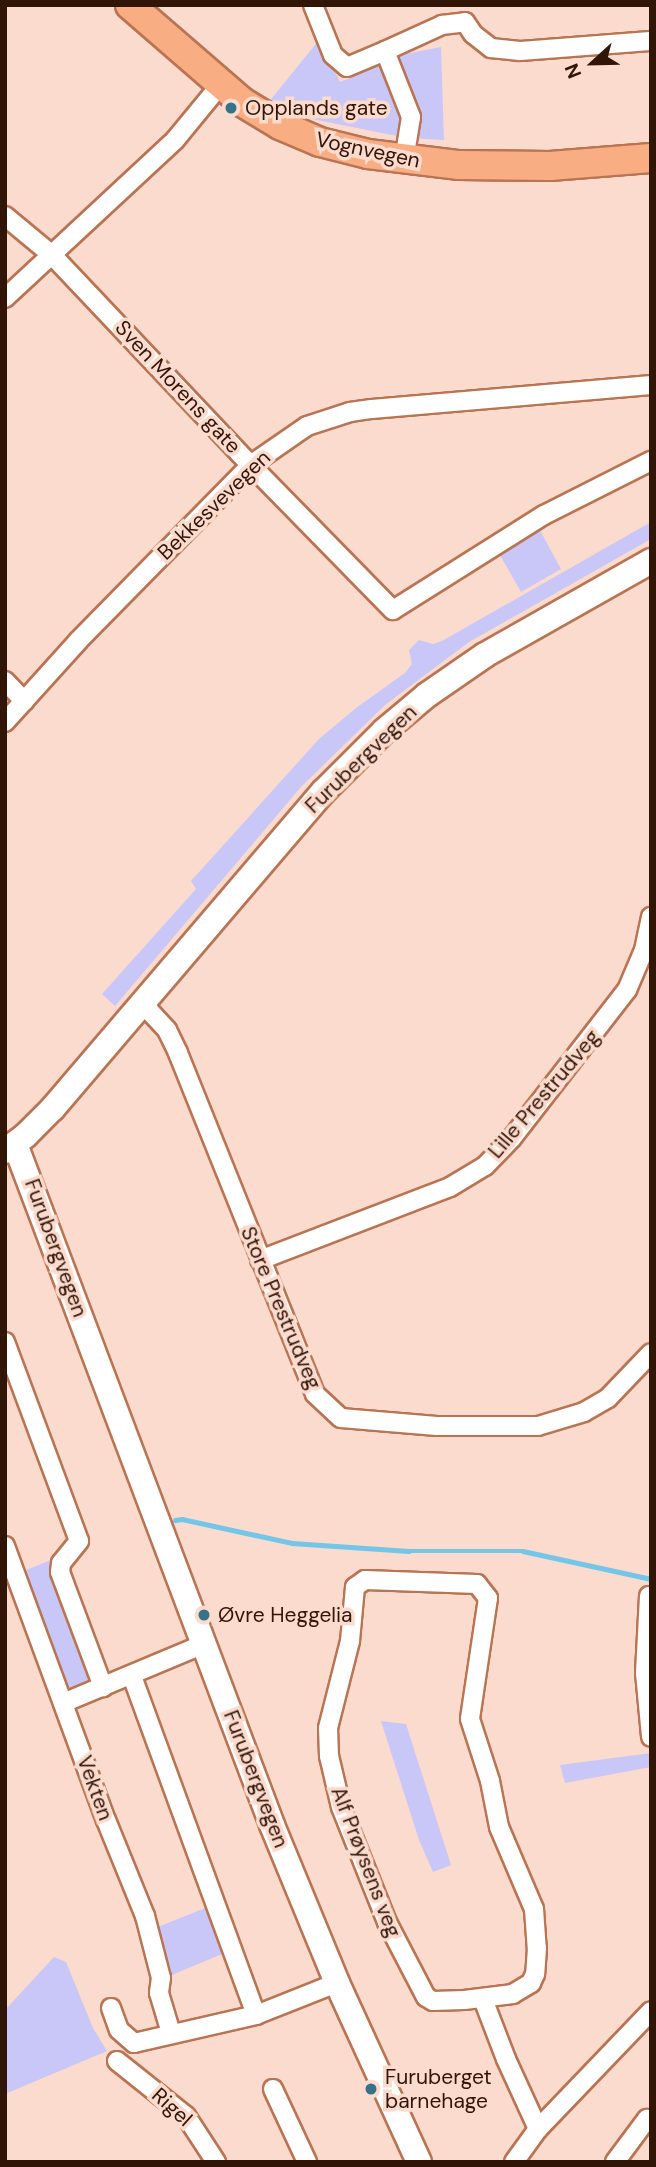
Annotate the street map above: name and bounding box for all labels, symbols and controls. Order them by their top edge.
north arrow [558,28,628,98]
text: N [559,60,587,82]
place label: Opplands gate [245,95,388,121]
marker: Opplands gate [223,100,239,116]
street label: Vognvegen [314,127,422,173]
street label: Sven Morens gate [110,315,246,459]
street label: Bekkesvevegen [153,445,275,565]
street label: Furubergvegen [300,700,422,818]
street label: Lille Prestrudveg [483,1025,605,1163]
street label: Furubergvegen [19,1176,93,1320]
street label: Store Prestrudveg [235,1223,327,1393]
place label: Øvre Heggelia [218,1602,353,1628]
marker: Øvre Heggelia [196,1607,212,1623]
street label: Furubergvegen [218,1707,294,1851]
street label: Vekten [72,1752,118,1824]
street label: Alf Prøysens veg [326,1783,406,1941]
place label: Furuberget barnehage [385,2064,492,2114]
marker: Furuberget barnehage [363,2081,379,2097]
street label: Rigel [147,2082,197,2132]

